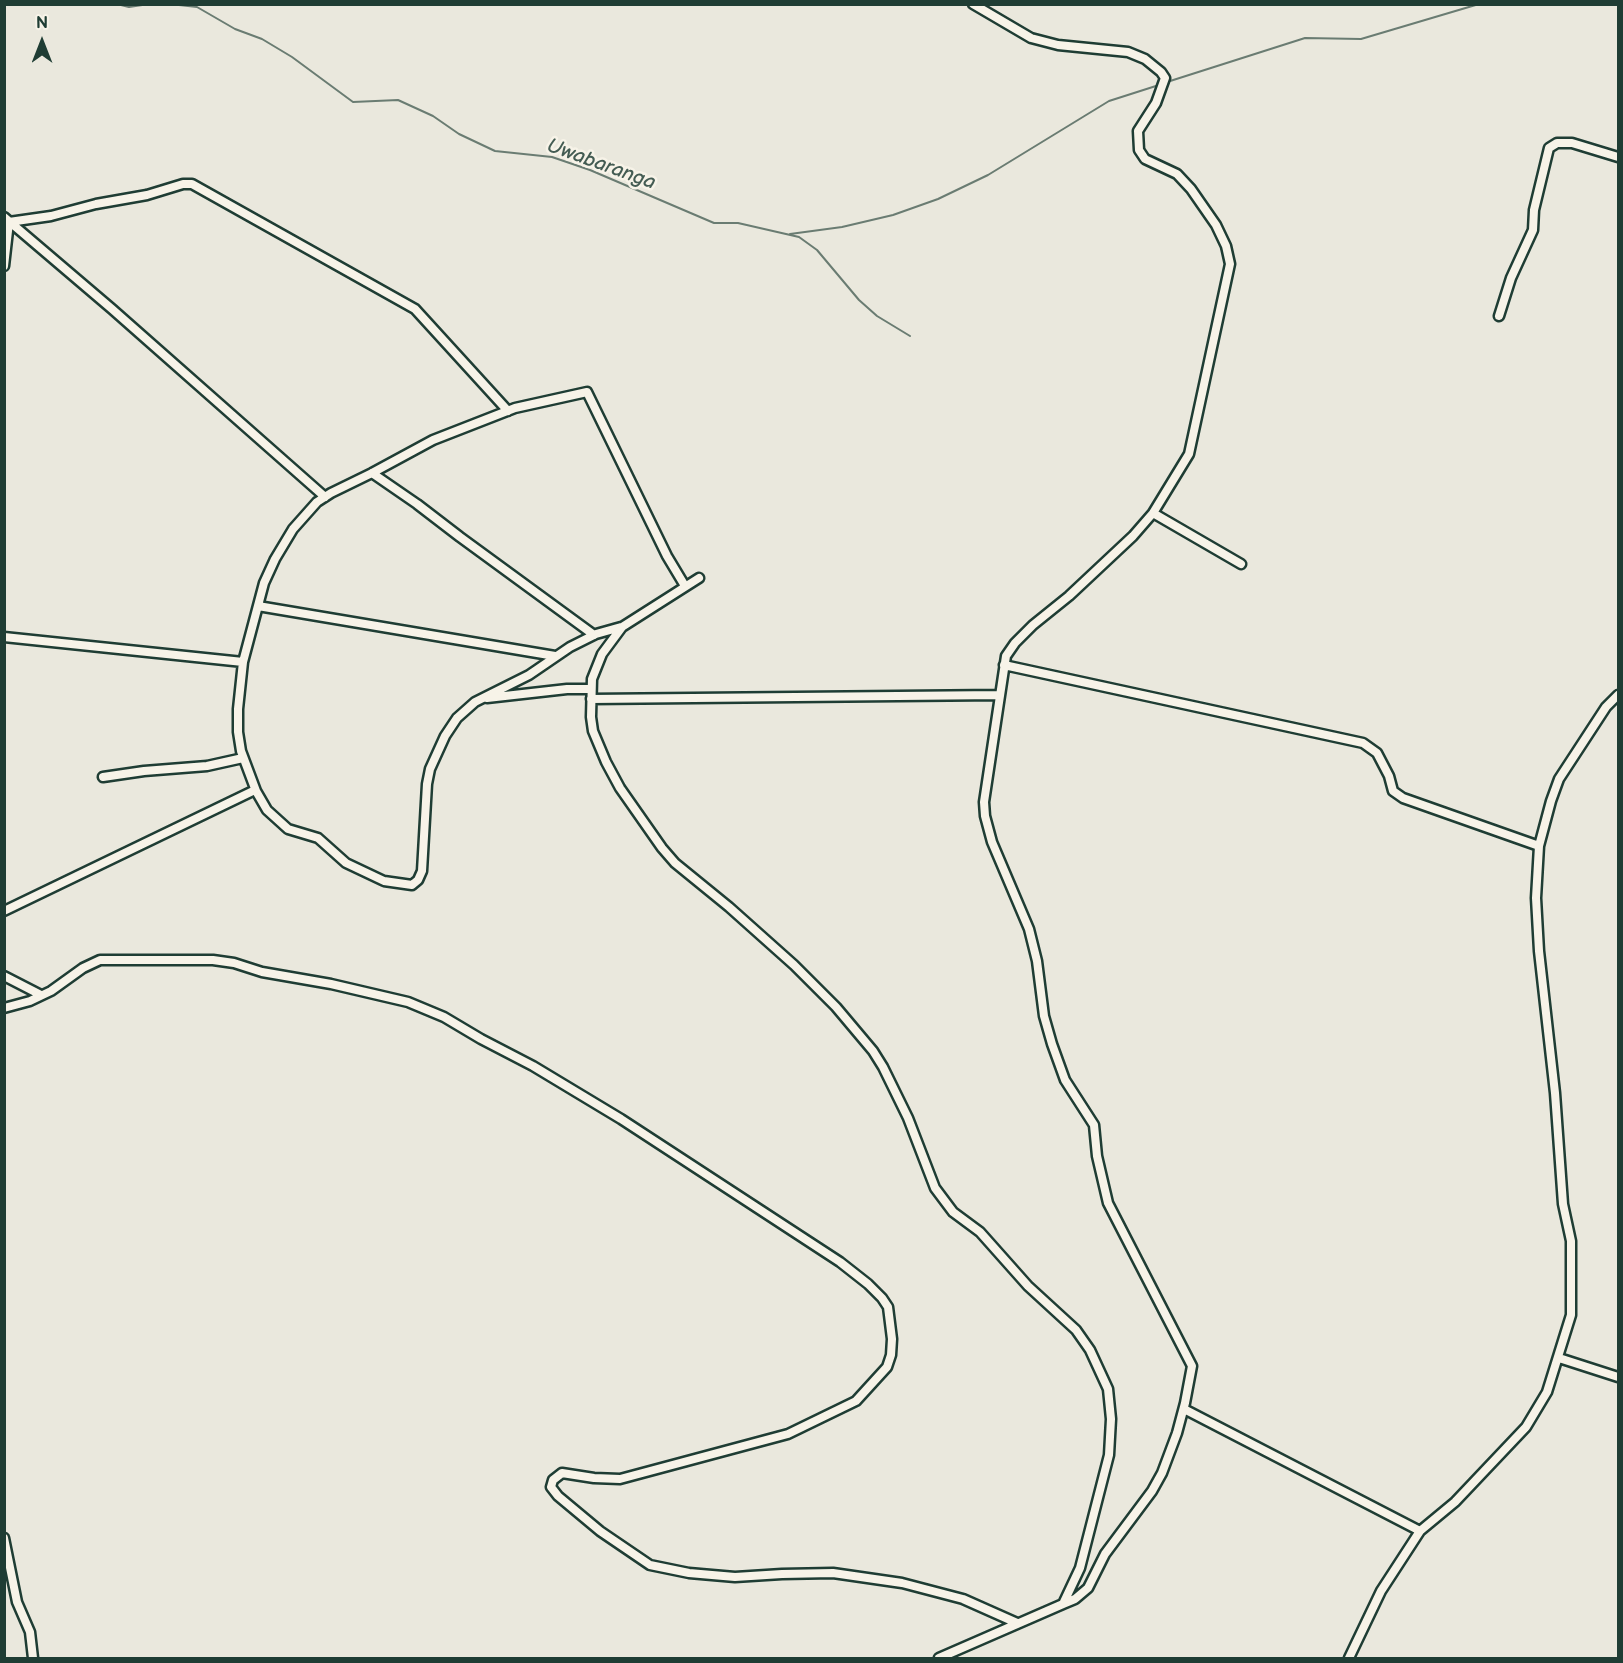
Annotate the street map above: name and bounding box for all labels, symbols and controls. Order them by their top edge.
north arrow [12,12,72,72]
text: N [36,14,48,33]
water label: Uwabaranga [543,134,659,196]

